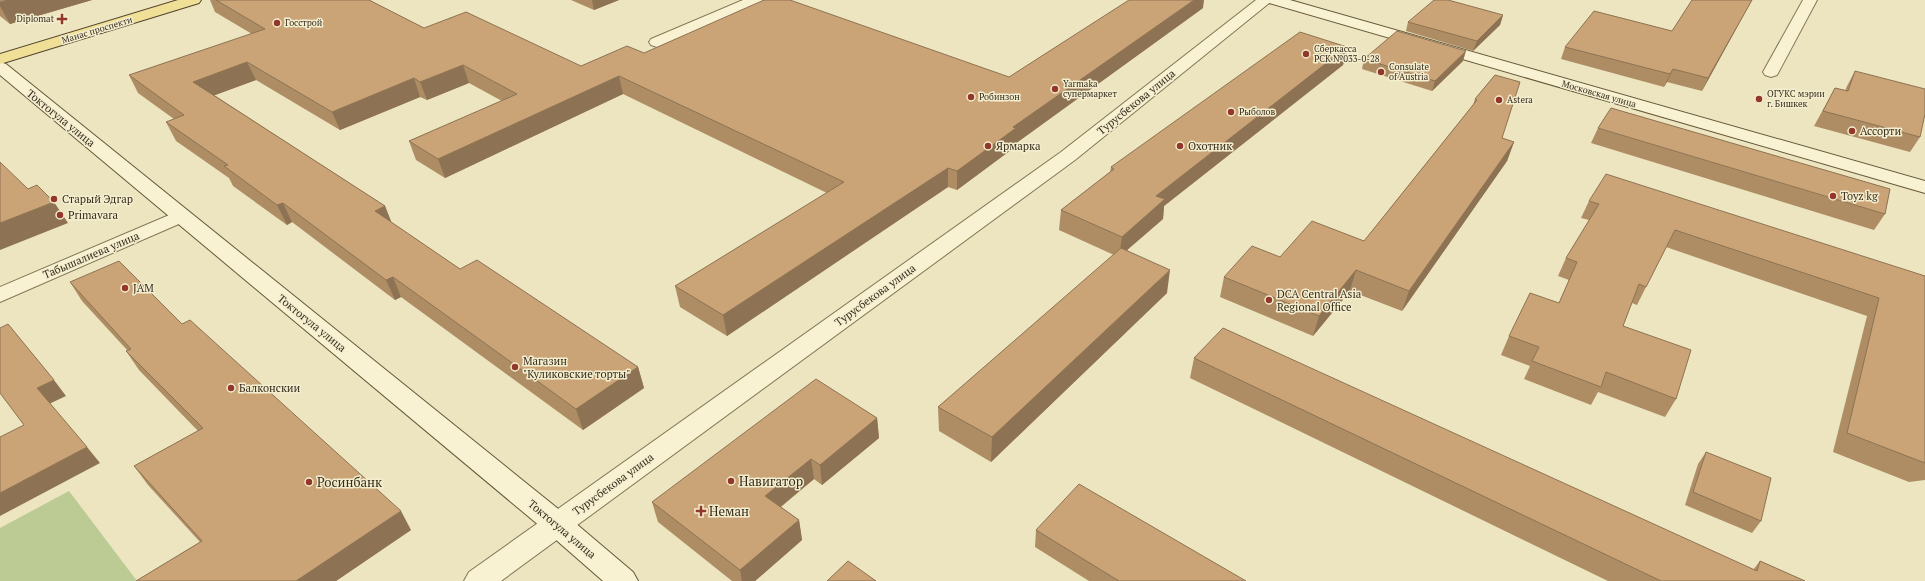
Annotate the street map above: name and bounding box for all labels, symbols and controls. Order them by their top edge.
place label: Diplomat [16,13,55,25]
street label: Манас проспекти [60,13,134,46]
marker: Diplomat [57,14,67,24]
place label: Госстрой [285,17,323,29]
marker: Госстрой [272,18,282,28]
place label: Сберкасса РСК №033-0-28 [1314,43,1380,65]
marker: Сберкасса РСК №033-0-28 [1301,49,1311,59]
place label: Consulate of Austria [1389,61,1430,83]
street label: Турусбекова улица [1094,66,1178,138]
marker: Consulate of Austria [1376,67,1386,77]
place label: Yarmaka супермаркет [1063,78,1117,100]
street label: Московская улица [1560,78,1638,110]
marker: Yarmaka супермаркет [1050,84,1060,94]
street label: Токтогула улица [24,86,98,150]
place label: ОГУКС мэрии г. Бишкек [1767,88,1825,110]
place label: Робинзон [979,91,1020,103]
marker: Робинзон [966,92,976,102]
place label: Astera [1507,94,1533,106]
marker: ОГУКС мэрии г. Бишкек [1754,94,1764,104]
marker: Astera [1494,95,1504,105]
place label: Рыболов [1239,106,1276,118]
marker: Рыболов [1226,107,1236,117]
place label: Ассорти [1860,124,1902,138]
marker: Ассорти [1847,126,1857,136]
place label: Ярмарка [996,139,1041,153]
place label: Охотник [1188,139,1232,153]
marker: Ярмарка [983,141,993,151]
marker: Охотник [1175,141,1185,151]
place label: Toyz kg [1841,189,1878,203]
marker: Toyz kg [1828,191,1838,201]
place label: Старый Эдгар [62,192,133,206]
marker: Старый Эдгар [49,194,59,204]
place label: Primavara [68,208,118,222]
marker: Primavara [55,210,65,220]
street label: Табышалиева улица [41,228,142,282]
street label: Турусбекова улица [832,261,919,329]
place label: JAM [133,281,154,295]
marker: JAM [120,283,130,293]
place label: DCA Central Asia Regional Office [1277,287,1362,314]
street label: Токтогула улица [275,291,349,355]
marker: DCA Central Asia Regional Office [1264,295,1274,305]
place label: Магазин "Куликовские торты" [523,354,630,381]
marker: Магазин "Куликовские торты" [510,362,520,372]
place label: Балконскии [239,381,301,395]
marker: Балконскии [226,383,236,393]
street label: Турусбекова улица [570,450,657,518]
place label: Навигатор [739,472,803,490]
place label: Росинбанк [317,473,383,491]
marker: Навигатор [726,476,736,486]
marker: Росинбанк [304,477,314,487]
street label: Токтогула улица [525,497,599,562]
place label: Неман [709,502,749,520]
marker: Неман [696,506,706,516]

